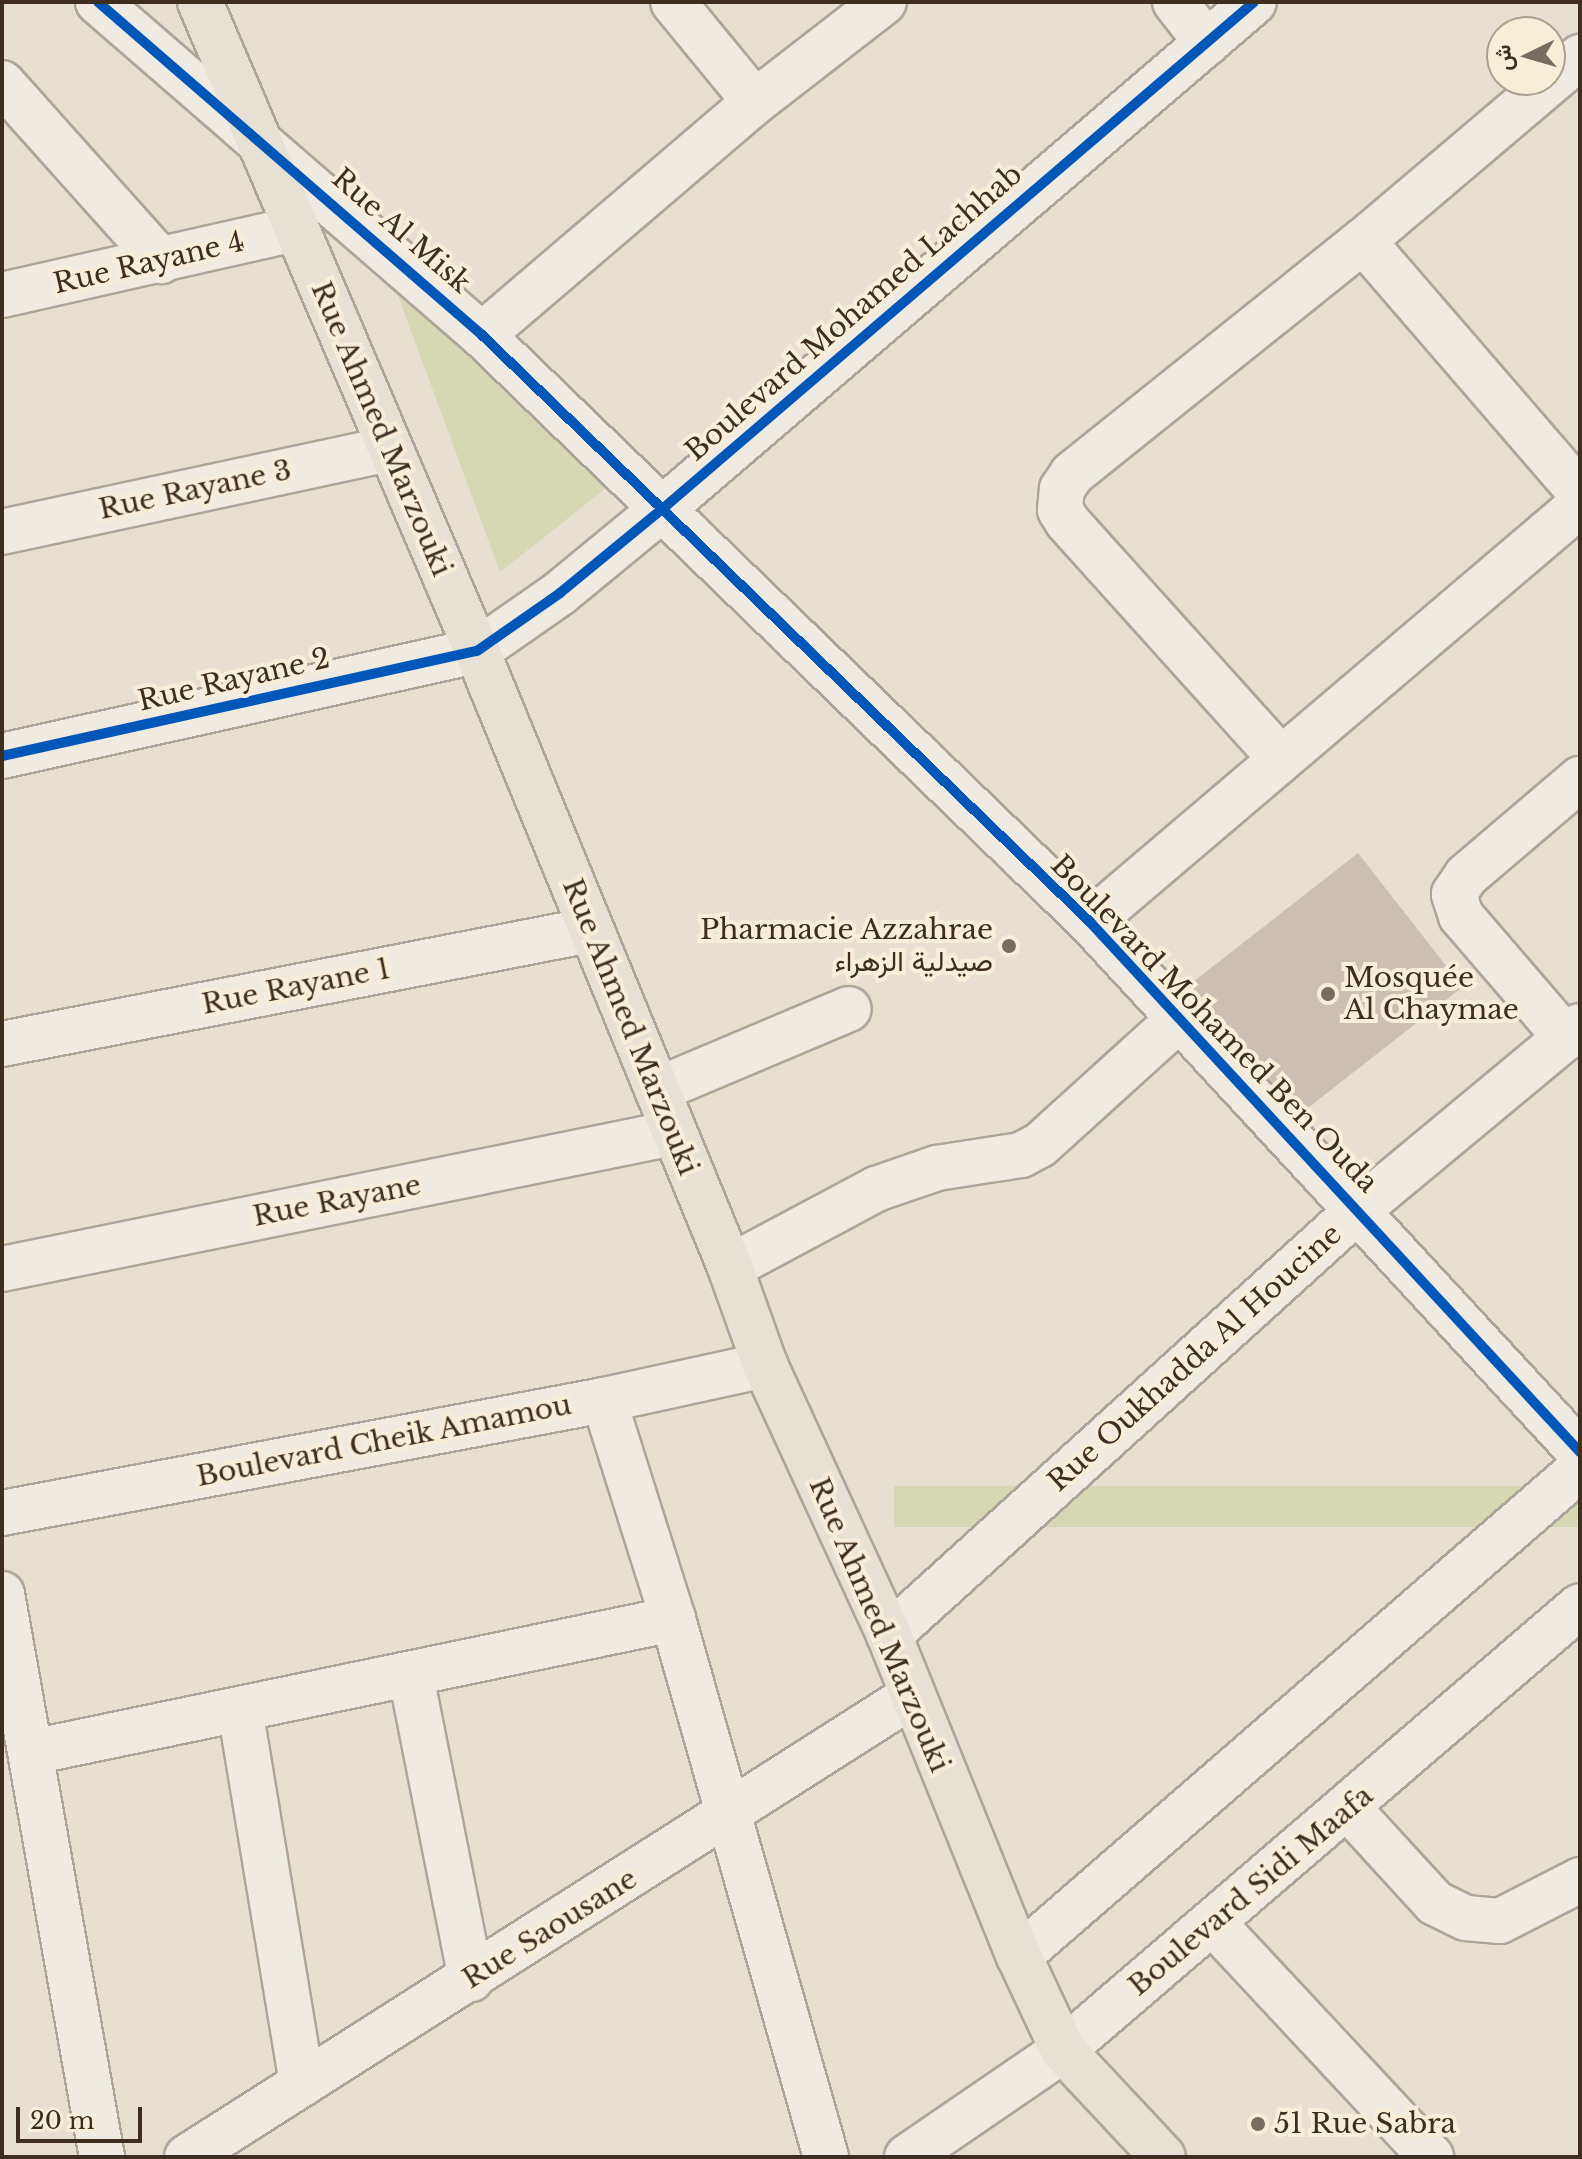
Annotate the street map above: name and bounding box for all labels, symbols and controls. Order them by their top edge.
north arrow [1486,16,1566,96]
text: ش [1489,44,1518,72]
street label: Boulevard Mohamed Lachhab [679,158,1029,468]
street label: Rue Al Misk [324,161,478,301]
street label: Rue Rayane 4 [50,225,248,301]
street label: Rue Ahmed Marzouki [303,276,459,582]
street label: Rue Rayane 3 [96,453,294,527]
street label: Rue Rayane 2 [135,642,333,718]
street label: Boulevard Mohamed Ben Ouda [1044,848,1384,1200]
street label: Rue Ahmed Marzouki [555,873,705,1181]
place label: Pharmacie Azzahrae صيدلية الزهراء [699,913,993,979]
marker: Pharmacie Azzahrae صيدلية الزهراء [1000,937,1018,955]
street label: Rue Rayane 1 [199,952,393,1022]
place label: Mosquée Al Chaymae [1344,961,1519,1027]
marker: Mosquée Al Chaymae [1319,985,1337,1003]
street label: Rue Rayane [250,1168,424,1234]
street label: Rue Oukhadda Al Houcine [1041,1217,1349,1499]
street label: Boulevard Cheik Amamou [193,1388,575,1494]
street label: Rue Ahmed Marzouki [801,1472,957,1778]
street label: Boulevard Sidi Maafa [1122,1779,1380,2003]
street label: Rue Saousane [457,1862,643,1996]
scale bar [20,2091,146,2141]
text: 20 m [30,2106,95,2135]
place label: 51 Rue Sabra [1274,2107,1456,2141]
marker: 51 Rue Sabra [1249,2115,1267,2133]

